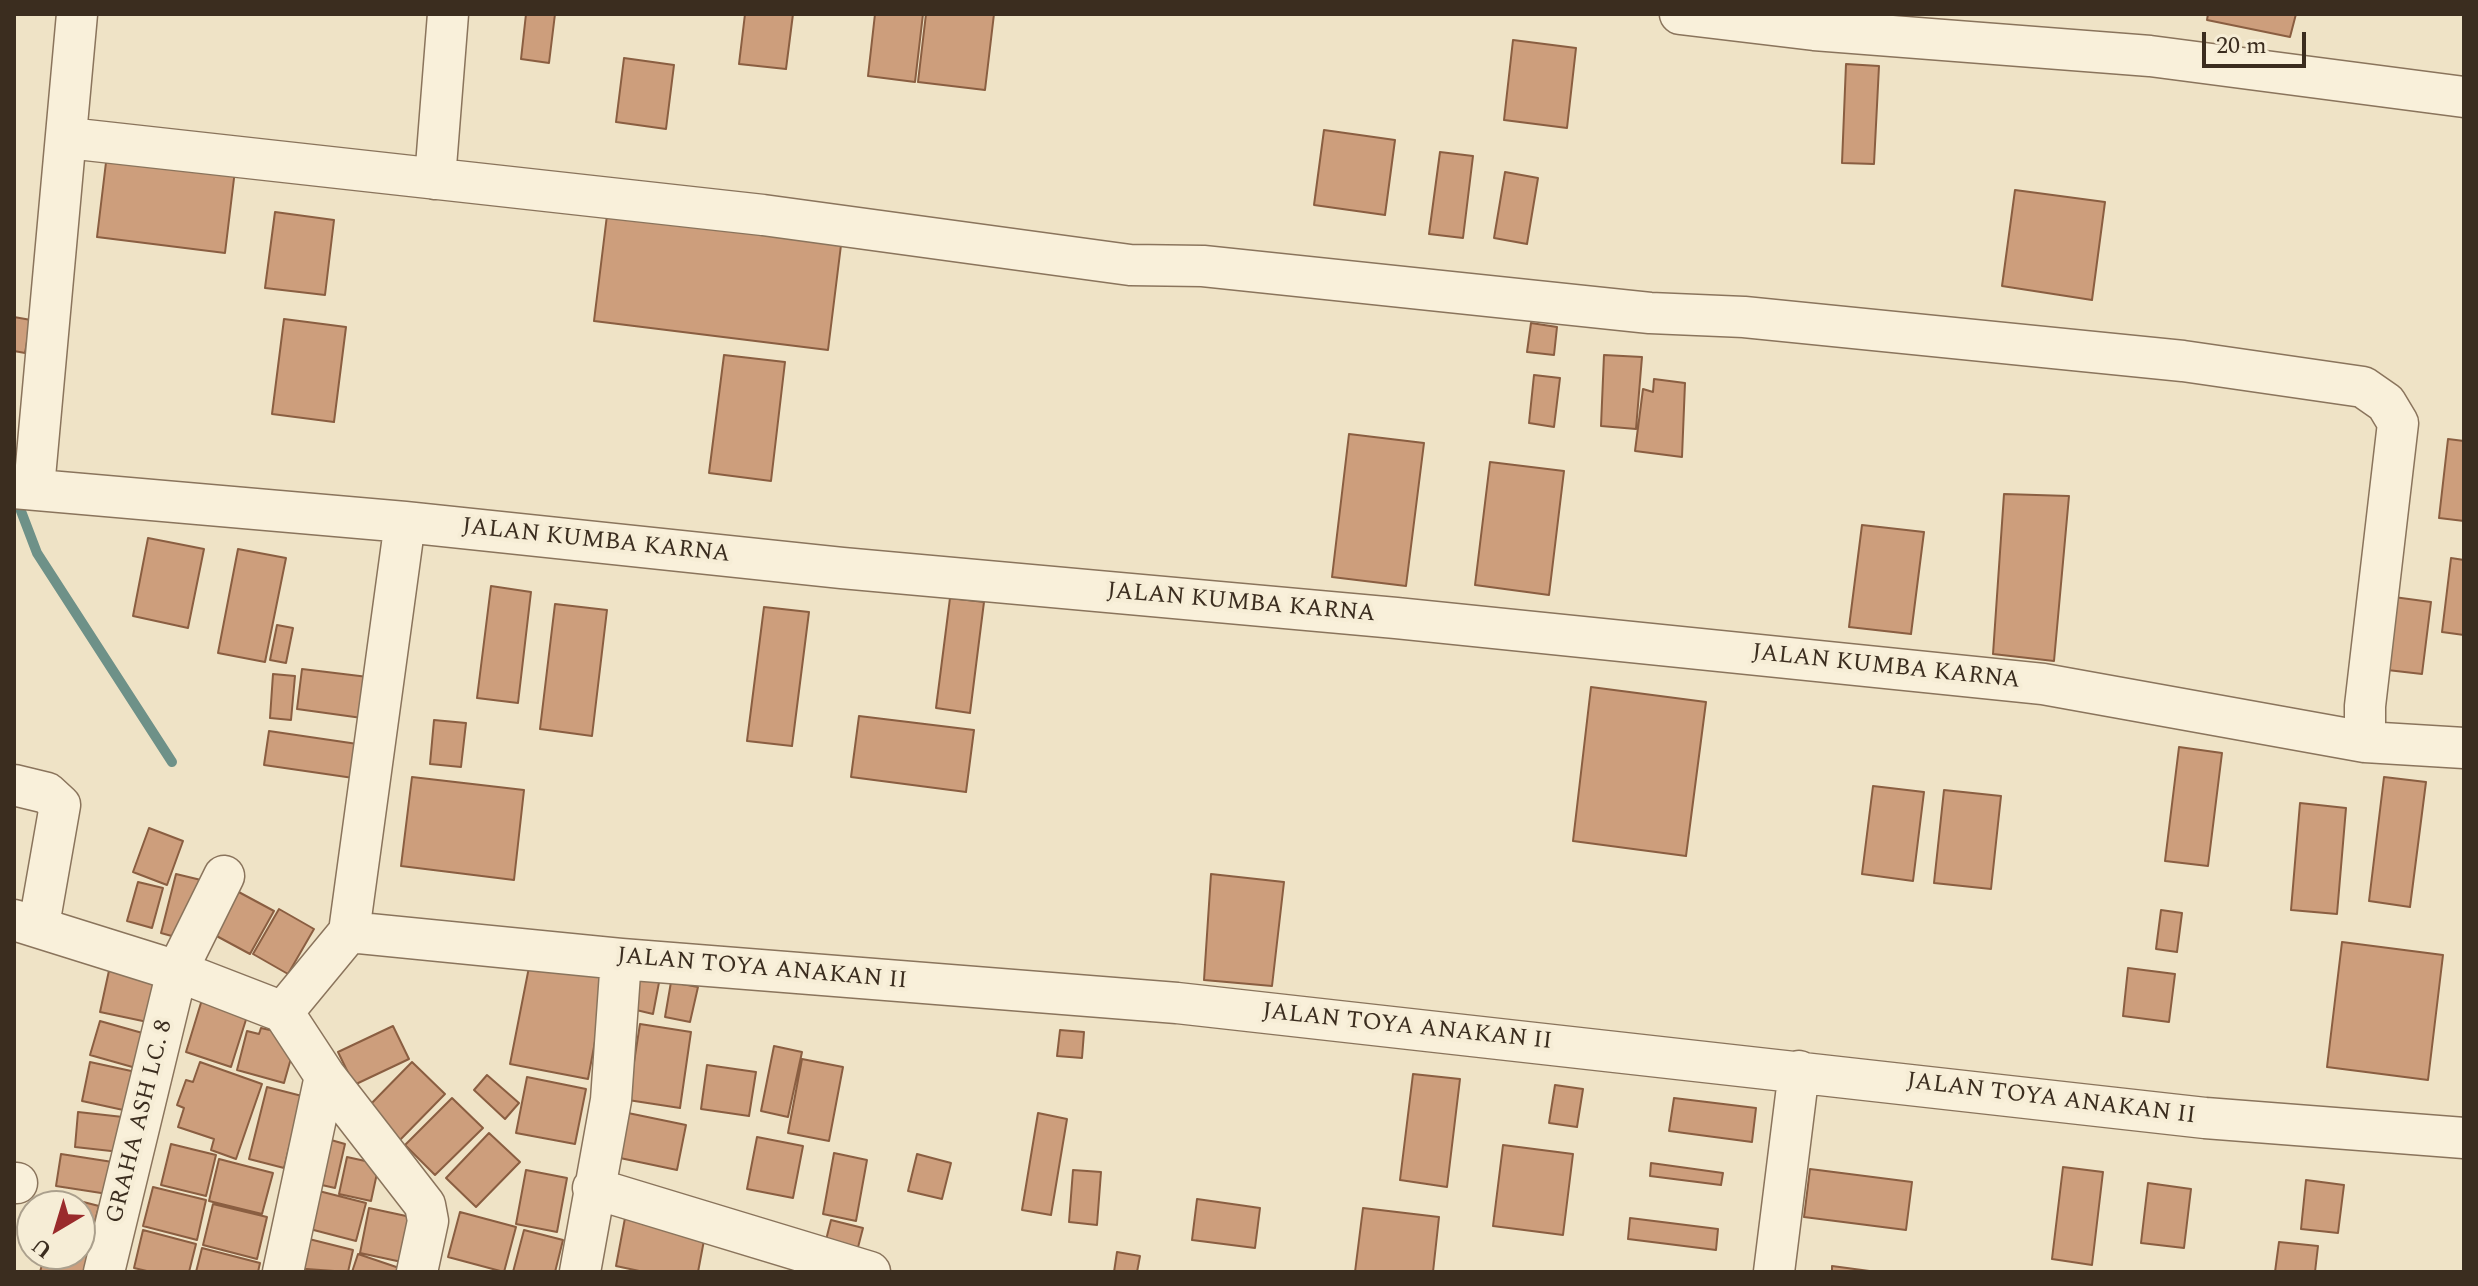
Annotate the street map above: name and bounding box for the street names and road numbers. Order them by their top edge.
street label: JALAN KUMBA KARNA [461,514,731,570]
street label: JALAN KUMBA KARNA [1106,578,1376,630]
street label: JALAN KUMBA KARNA [1751,640,2021,696]
street label: JALAN TOYA ANAKAN II [616,943,908,997]
street label: JALAN TOYA ANAKAN II [1261,998,1553,1058]
street label: GRAHA ASH LC. 8 [102,1017,180,1227]
street label: JALAN TOYA ANAKAN II [1905,1068,2197,1132]

